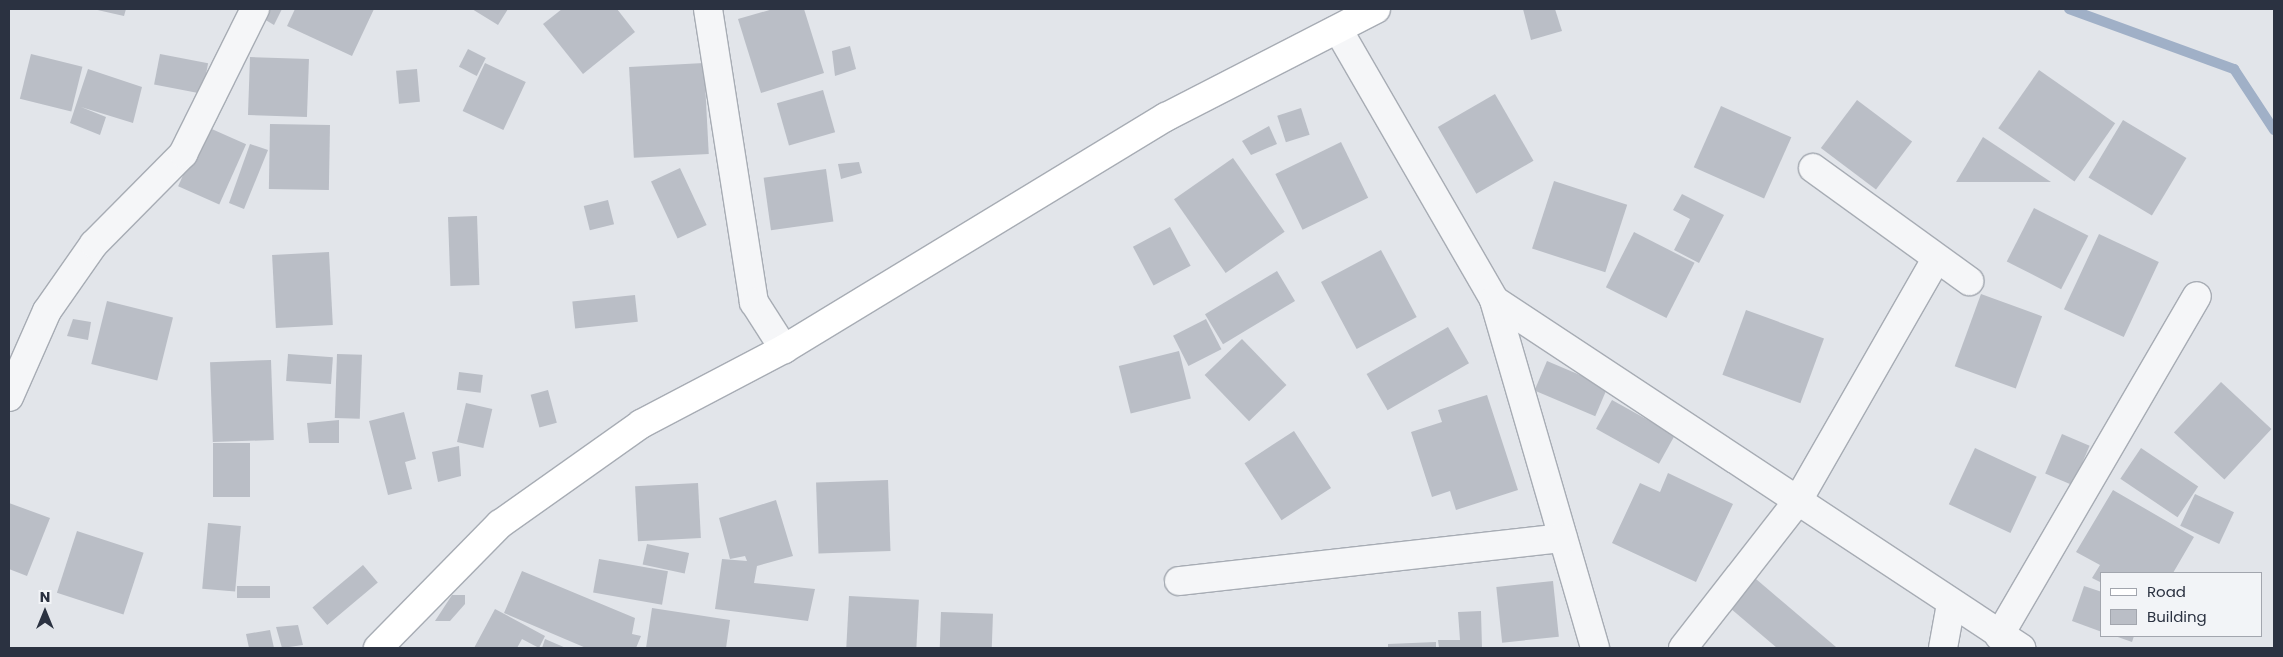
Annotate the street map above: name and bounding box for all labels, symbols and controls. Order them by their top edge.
legend [2100,572,2263,637]
text: Road [2147,581,2186,602]
north arrow [20,587,70,637]
text: N [40,587,50,607]
text: Building [2147,606,2207,627]

